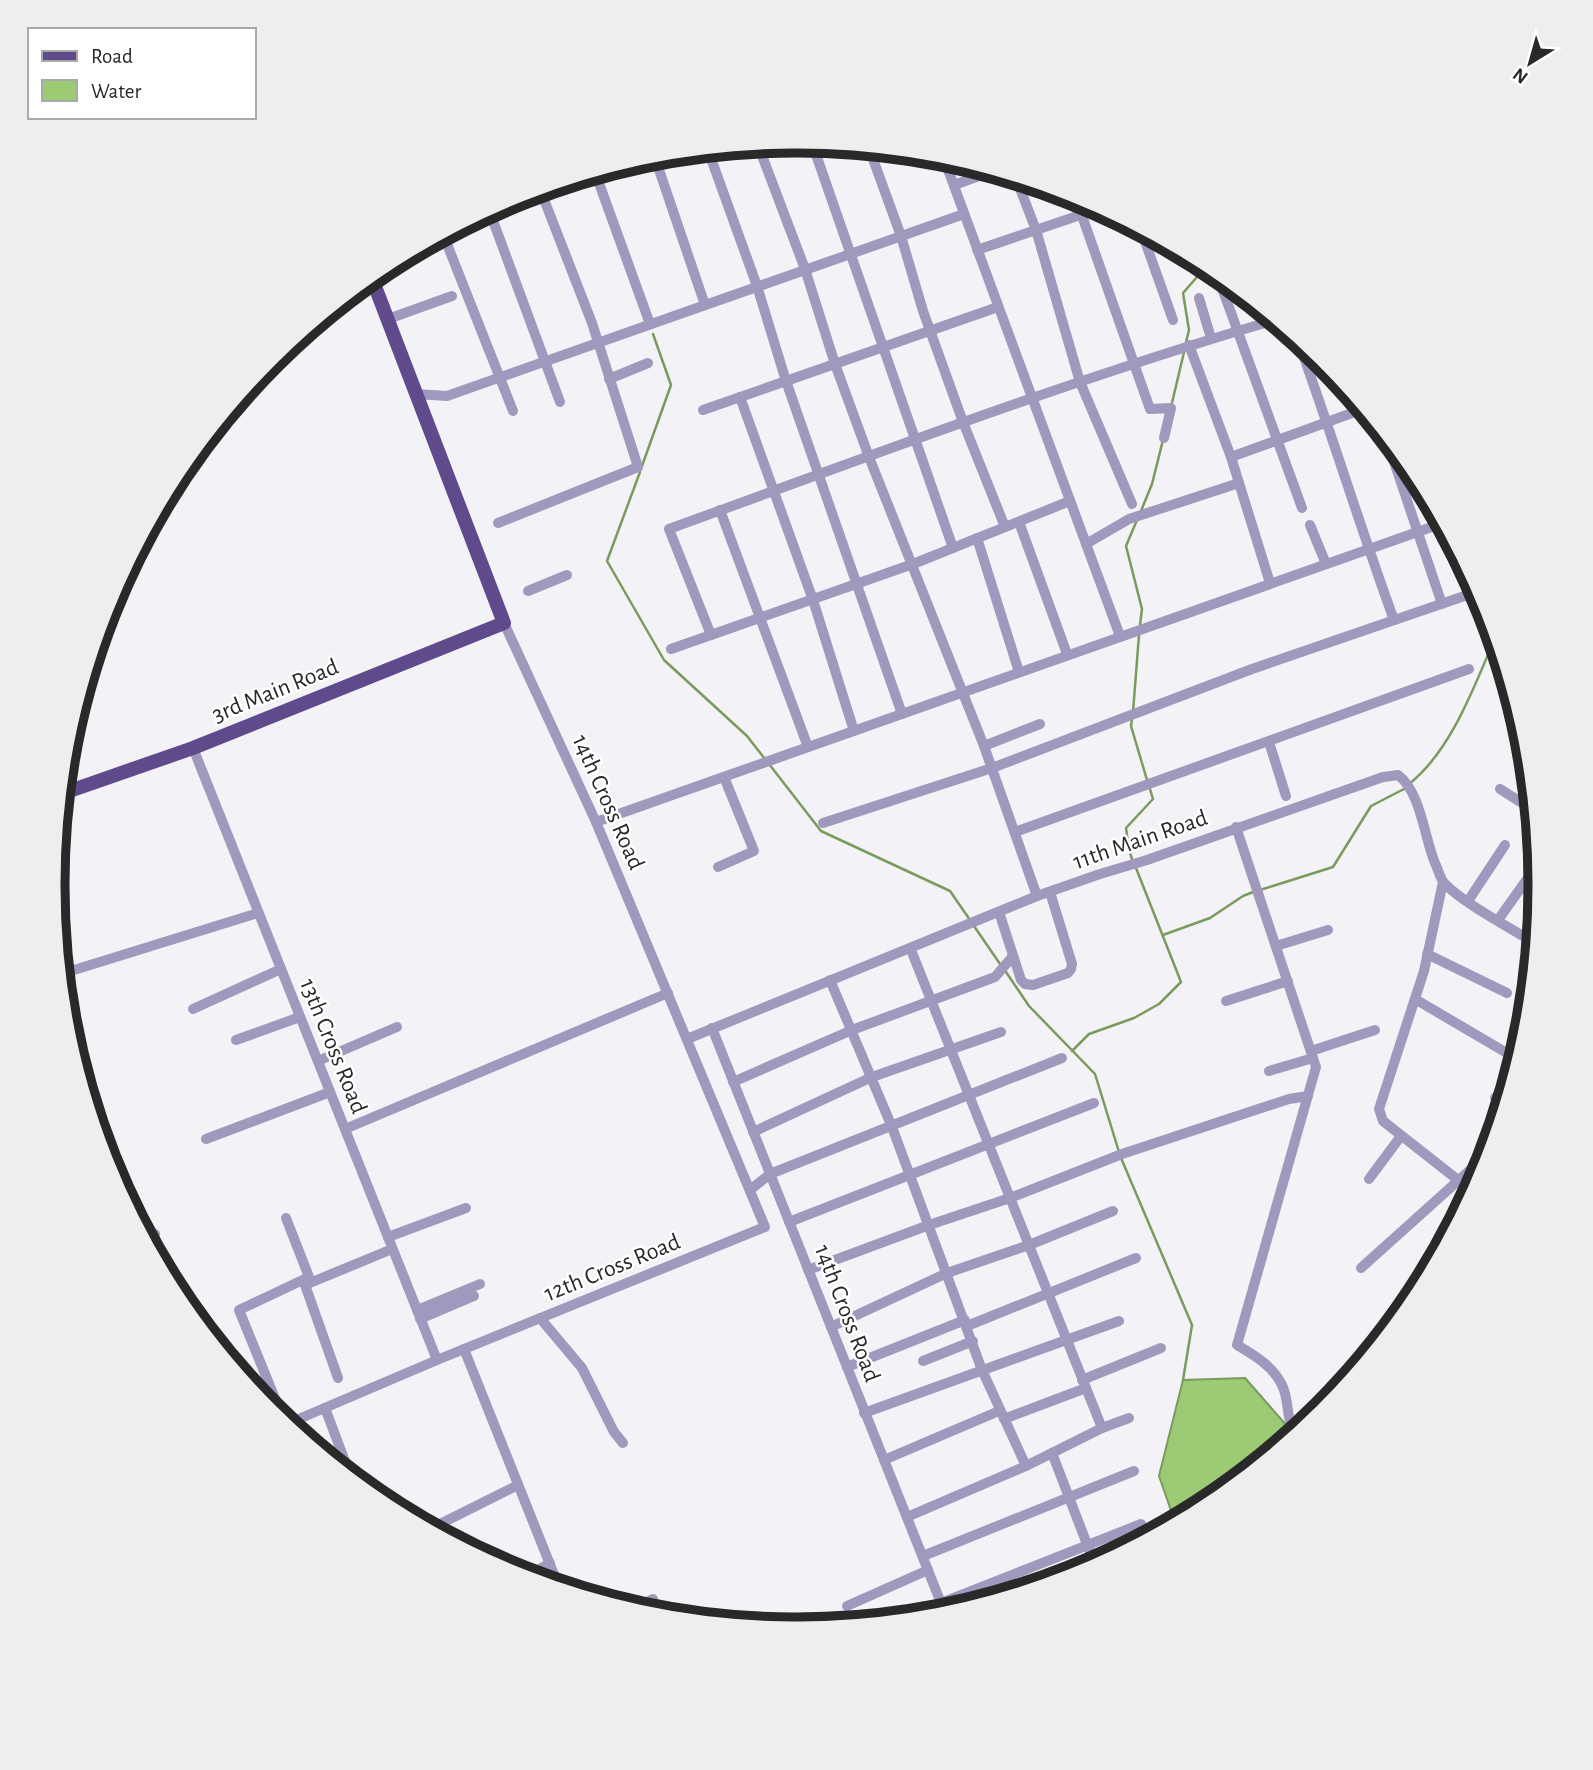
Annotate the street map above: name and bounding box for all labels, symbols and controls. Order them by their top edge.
legend [28,28,256,119]
north arrow [1495,28,1565,98]
text: Road [91,46,133,67]
text: N [1510,64,1532,87]
text: Water [91,81,141,102]
street label: 3rd Main Road [209,655,342,727]
street label: 14th Cross Road [568,731,649,873]
street label: 11th Main Road [1070,806,1211,874]
street label: 13th Cross Road [295,975,371,1117]
street label: 12th Cross Road [541,1230,684,1306]
street label: 14th Cross Road [810,1241,884,1385]

